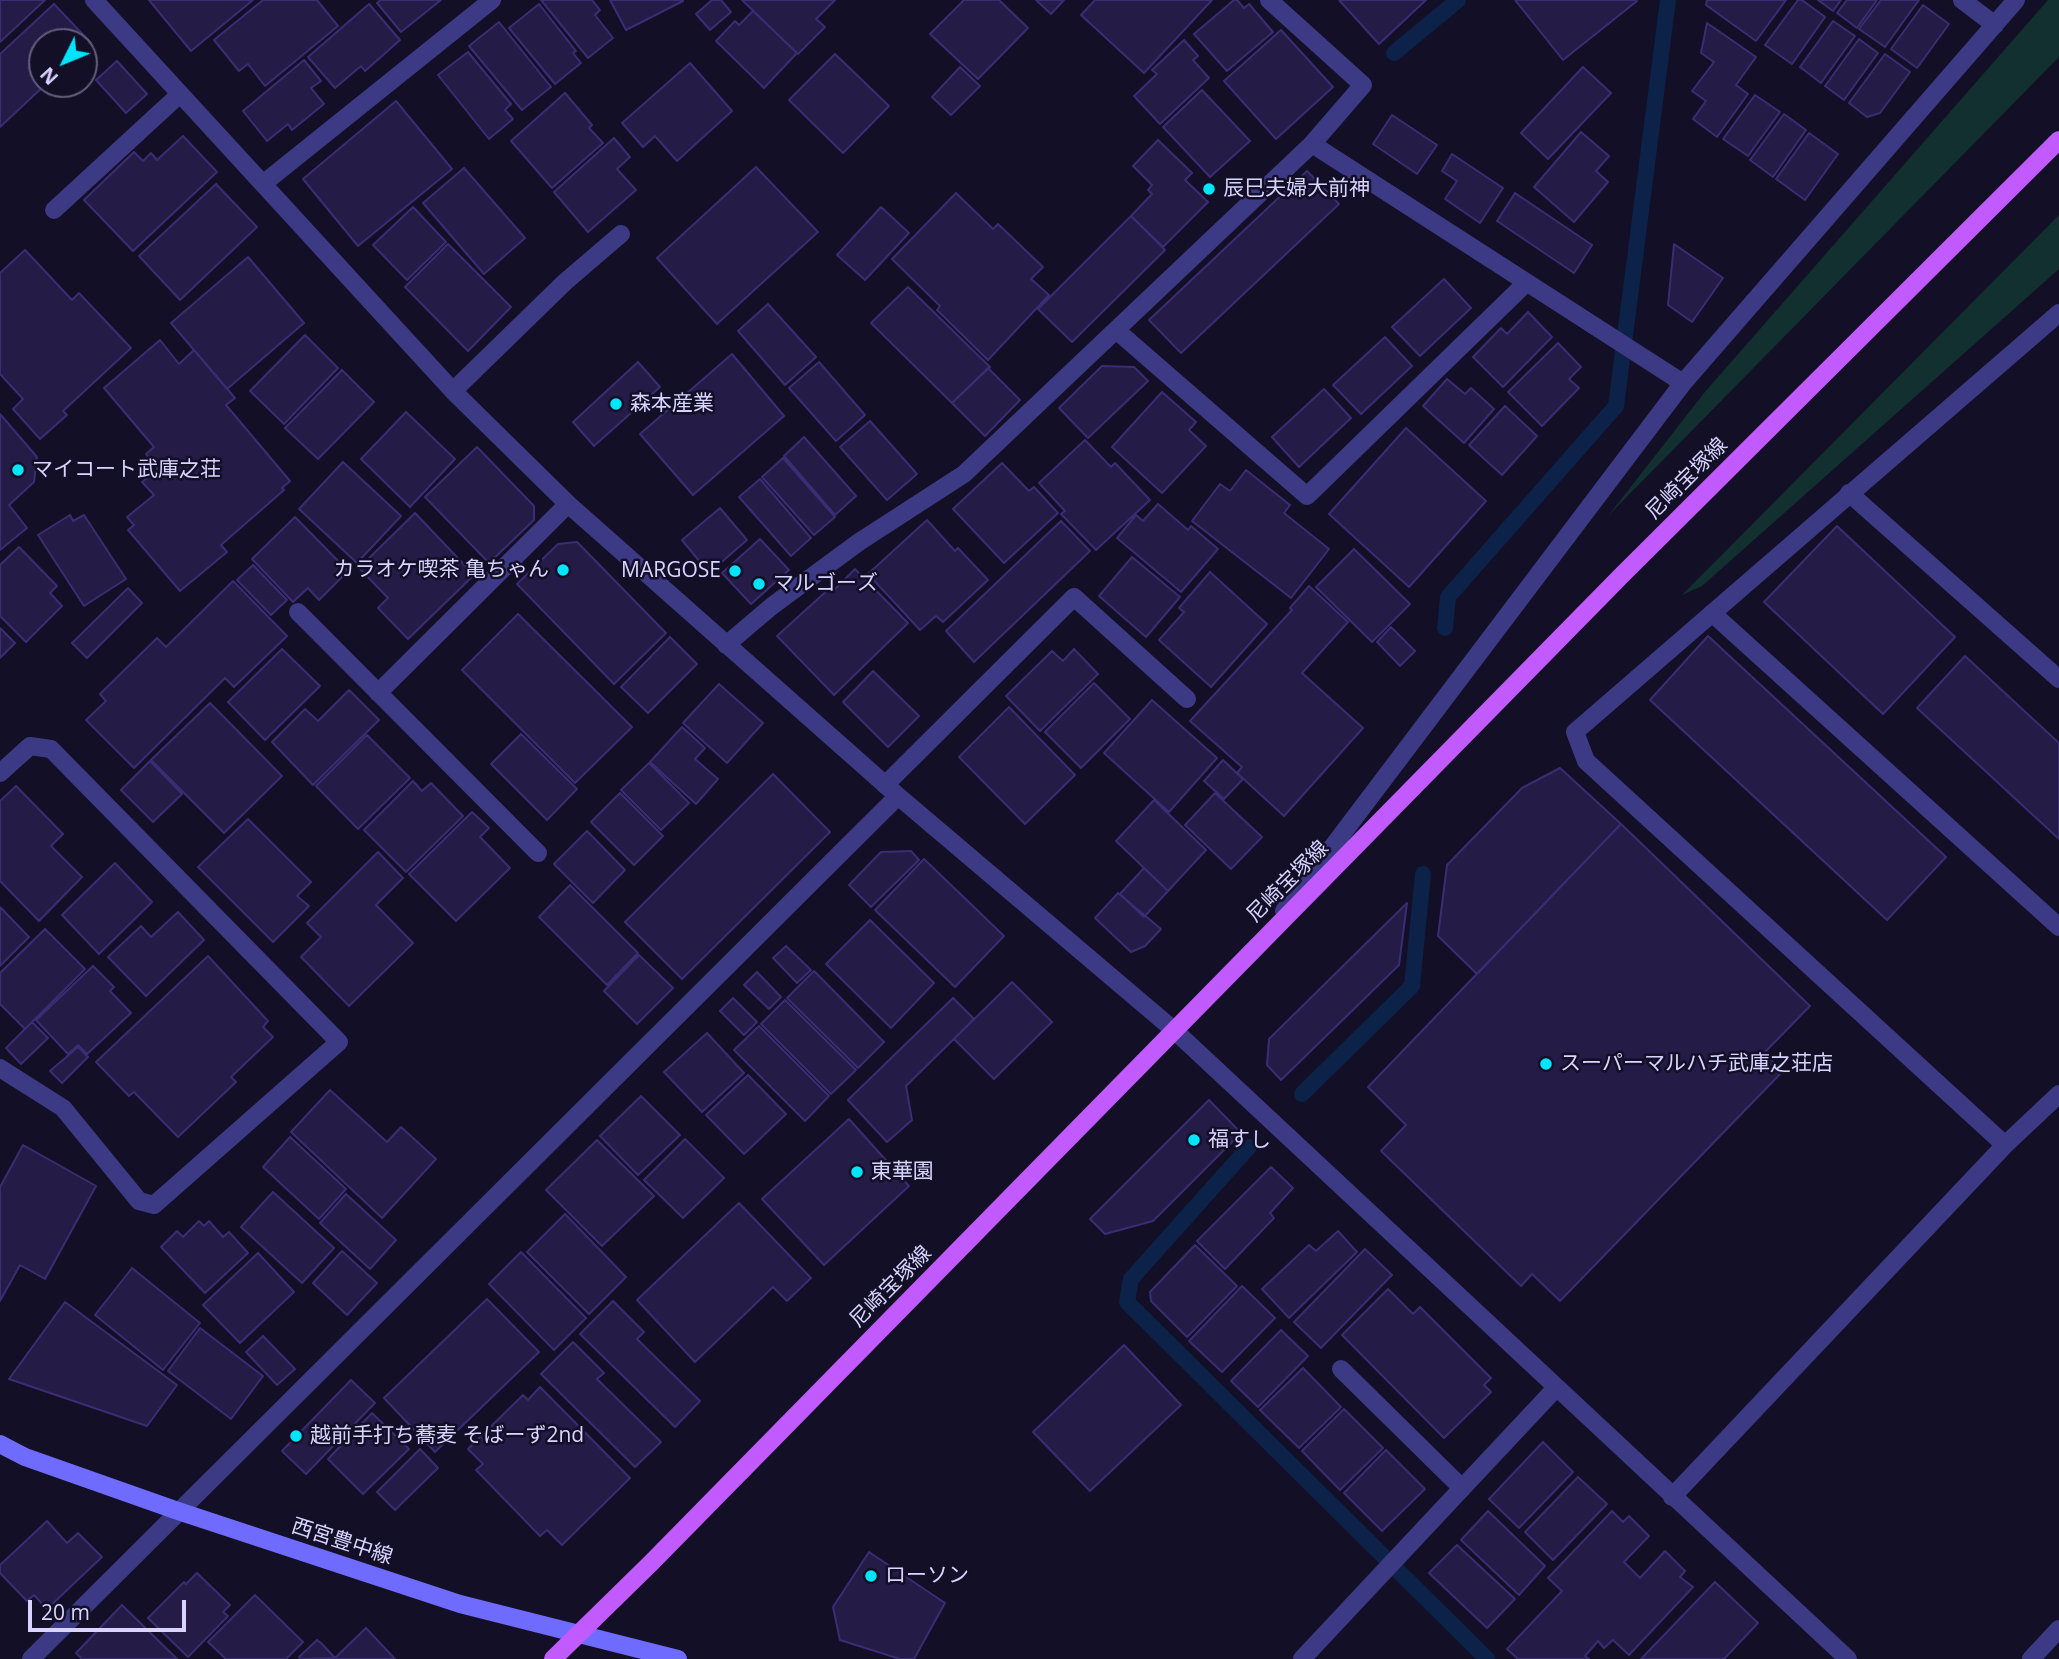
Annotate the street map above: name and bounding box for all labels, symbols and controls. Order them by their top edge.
north arrow [28,28,98,98]
text: N [34,61,64,90]
place label: 辰巳夫婦大前神 [1223,176,1370,202]
marker: 辰巳夫婦大前神 [1201,181,1217,197]
place label: 森本産業 [630,391,714,417]
marker: 森本産業 [608,396,624,412]
street label: 尼崎宝塚線 [1641,433,1733,525]
place label: マイコート武庫之荘 [32,457,221,483]
marker: マイコート武庫之荘 [10,462,26,478]
place label: カラオケ喫茶 亀ちゃん [334,557,549,583]
place label: MARGOSE [621,558,721,584]
marker: カラオケ喫茶 亀ちゃん [555,562,571,578]
marker: MARGOSE [727,563,743,579]
place label: マルゴーズ [773,571,878,597]
marker: マルゴーズ [751,576,767,592]
street label: 尼崎宝塚線 [1242,836,1334,928]
place label: スーパーマルハチ武庫之荘店 [1560,1051,1833,1077]
marker: スーパーマルハチ武庫之荘店 [1538,1056,1554,1072]
place label: 福すし [1208,1127,1271,1153]
marker: 福すし [1186,1132,1202,1148]
place label: 東華園 [871,1159,934,1185]
marker: 東華園 [849,1164,865,1180]
street label: 尼崎宝塚線 [845,1241,937,1333]
place label: 越前手打ち蕎麦 そばーず2nd [310,1423,584,1449]
marker: 越前手打ち蕎麦 そばーず2nd [288,1428,304,1444]
street label: 西宮豊中線 [288,1514,396,1570]
place label: ローソン [885,1563,969,1589]
marker: ローソン [863,1568,879,1584]
scale bar [32,1586,189,1630]
text: 20 m [41,1598,90,1626]

